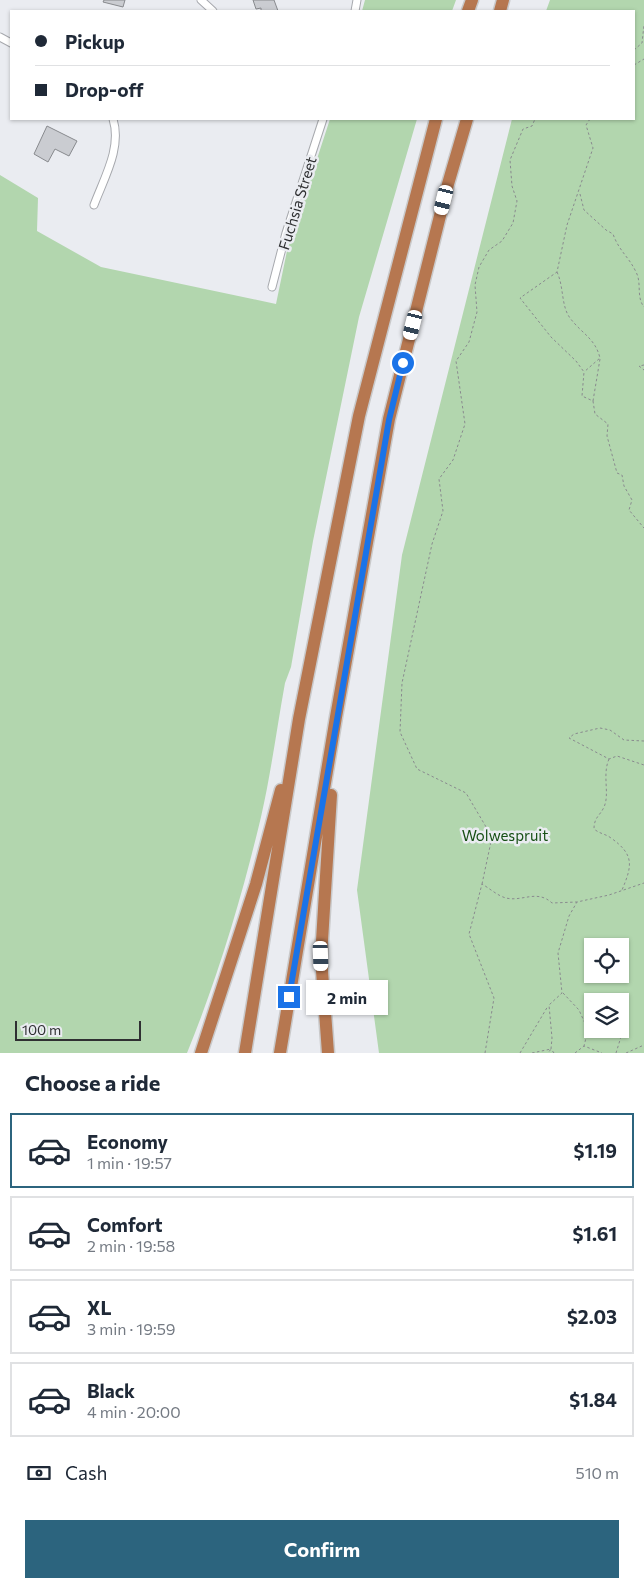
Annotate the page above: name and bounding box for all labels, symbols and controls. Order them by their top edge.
text: Pickup [65,30,125,53]
text: Drop-off [65,78,144,101]
street label: Fuchsia Street [274,154,320,252]
car [433,184,454,216]
car [402,309,423,341]
route start [392,352,414,374]
park label: Wolwespruit [462,826,548,844]
map controls [584,938,629,1038]
button: locate [584,938,629,983]
car [312,941,329,971]
callout: 2 min [306,980,389,1014]
route end [278,986,300,1008]
text: 2 min [327,988,367,1007]
button: layers [584,993,629,1038]
scale bar [15,1018,141,1041]
text: 100 m [22,1021,61,1038]
text: Choose a ride [25,1069,160,1096]
icon: car [27,1128,72,1173]
text: Economy [87,1130,168,1153]
text: $1.19 [574,1139,617,1162]
text: 1 min · 19:57 [87,1153,172,1172]
icon: car [27,1211,72,1256]
text: Comfort [87,1213,163,1236]
text: $1.61 [572,1222,617,1245]
text: 2 min · 19:58 [87,1236,175,1255]
icon: car [27,1294,72,1339]
text: XL [87,1296,112,1319]
text: $2.03 [567,1305,617,1328]
text: 3 min · 19:59 [87,1319,176,1338]
icon: car [27,1377,72,1422]
text: Black [87,1379,135,1402]
text: $1.84 [569,1388,617,1411]
text: 4 min · 20:00 [87,1402,181,1421]
icon: cash [25,1459,53,1487]
text: Cash [65,1461,107,1484]
text: 510 m [576,1463,619,1482]
button: Confirm [25,1520,619,1578]

